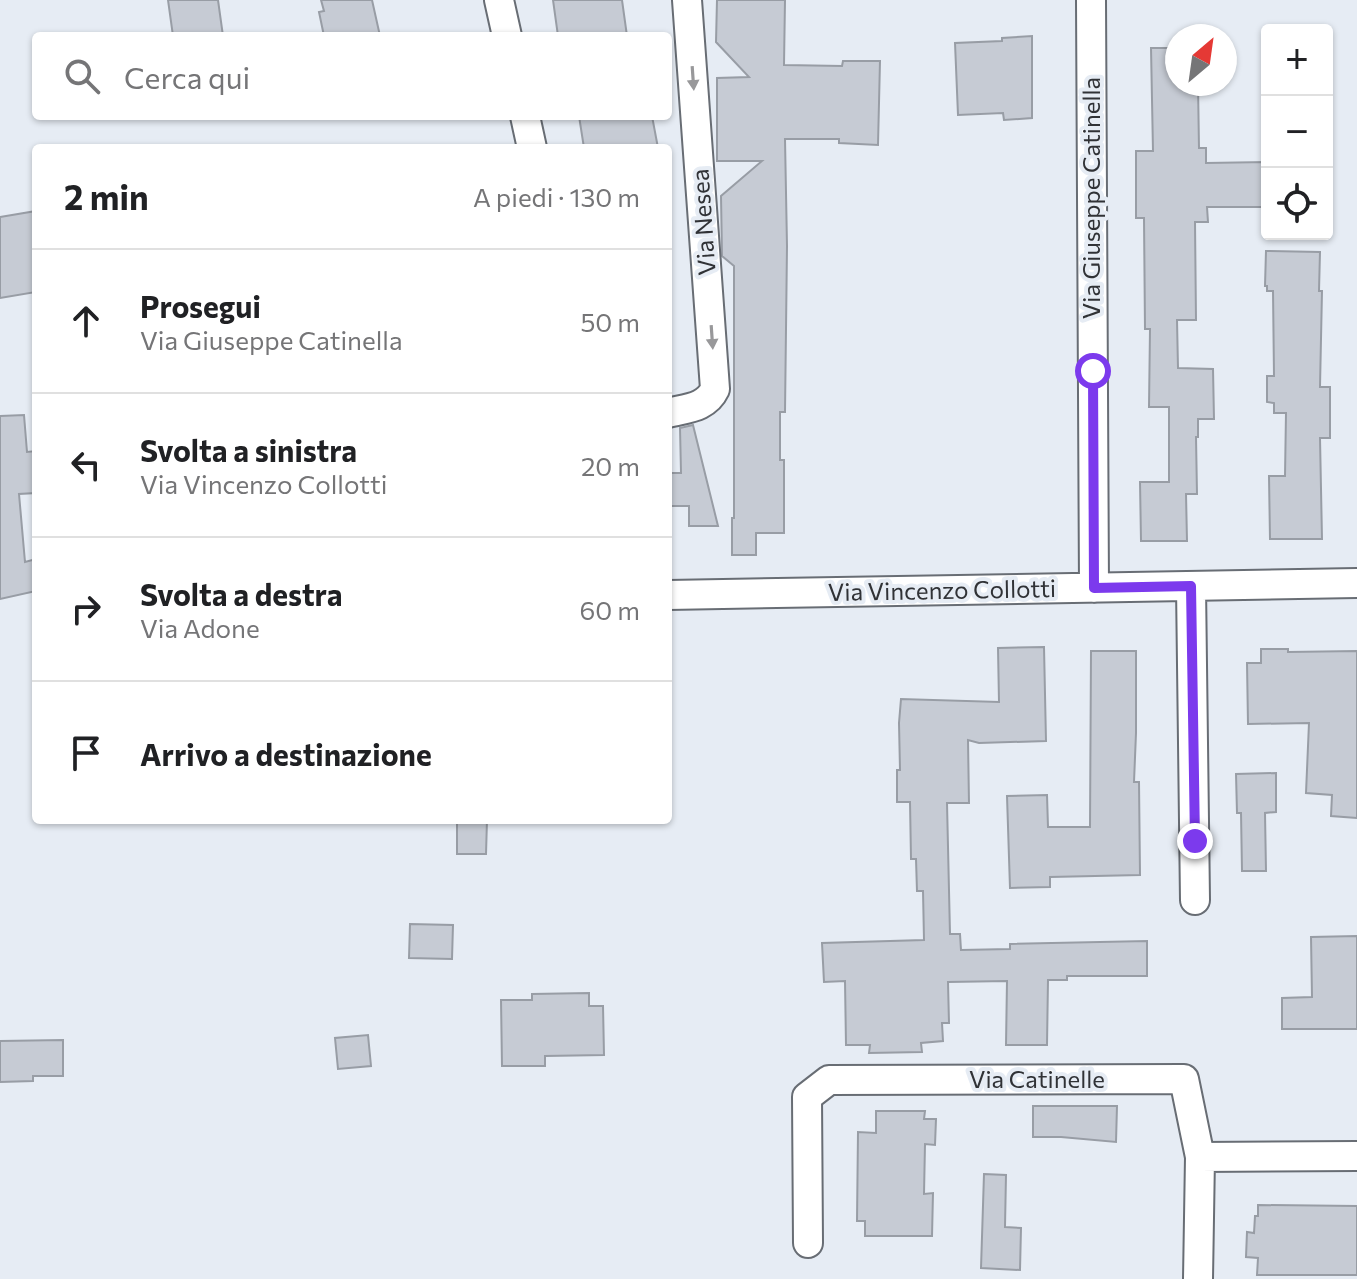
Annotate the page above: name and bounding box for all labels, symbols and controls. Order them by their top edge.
north arrow [1165,24,1237,96]
map controls [1261,24,1333,240]
button: + [1261,24,1333,96]
search box [32,32,672,120]
icon: search [60,54,104,98]
text: Cerca qui [124,58,250,95]
one-way arrow [687,66,700,91]
street label: Via Giuseppe Catinella [1076,77,1105,319]
button: − [1261,96,1333,168]
street label: Via Nesea [684,168,721,276]
button: locate [1261,168,1333,240]
text: 2 min [64,175,149,217]
text: A piedi · 130 m [473,181,640,212]
text: Prosegui [140,287,261,324]
icon: ahead [64,299,108,343]
text: 50 m [580,306,640,337]
text: Via Giuseppe Catinella [140,324,403,355]
one-way arrow [706,325,719,350]
route start [1075,353,1111,389]
text: Svolta a sinistra [140,431,357,468]
icon: left [64,443,108,487]
text: 20 m [581,450,640,481]
text: Via Vincenzo Collotti [140,468,387,499]
street label: Via Vincenzo Collotti [828,573,1056,606]
text: Svolta a destra [140,575,342,612]
icon: right [64,587,108,631]
text: 60 m [580,594,640,625]
text: Via Adone [140,612,260,643]
icon: arrive [64,731,108,775]
text: Arrivo a destinazione [140,735,432,772]
route end [1177,823,1213,859]
street label: Via Catinelle [969,1064,1105,1093]

